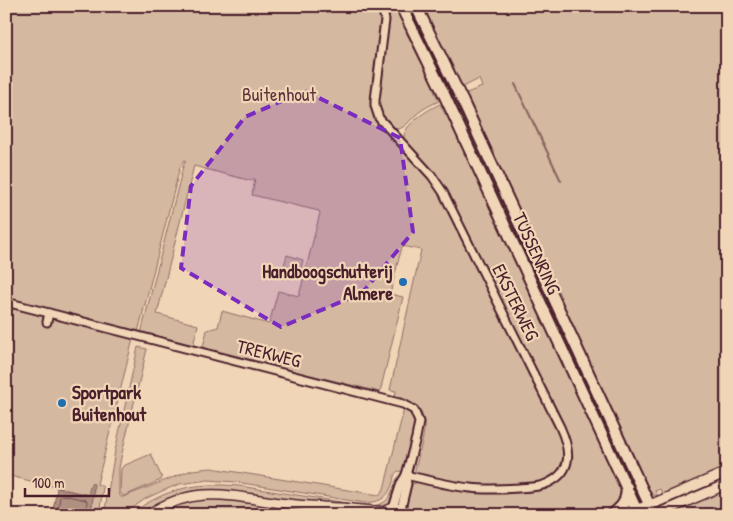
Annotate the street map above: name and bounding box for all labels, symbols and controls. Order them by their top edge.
park label: Buitenhout [242,81,316,107]
street label: TUSSENRING [507,208,567,298]
place label: Handboogschutterij Almere [262,258,393,306]
street label: EKSTERWEG [486,259,546,345]
marker: Handboogschutterij Almere [397,276,409,288]
street label: TREKWEG [234,333,304,373]
place label: Sportpark Buitenhout [72,379,147,427]
marker: Sportpark Buitenhout [56,397,68,409]
scale bar [25,466,109,498]
text: 100 m [32,472,65,493]

